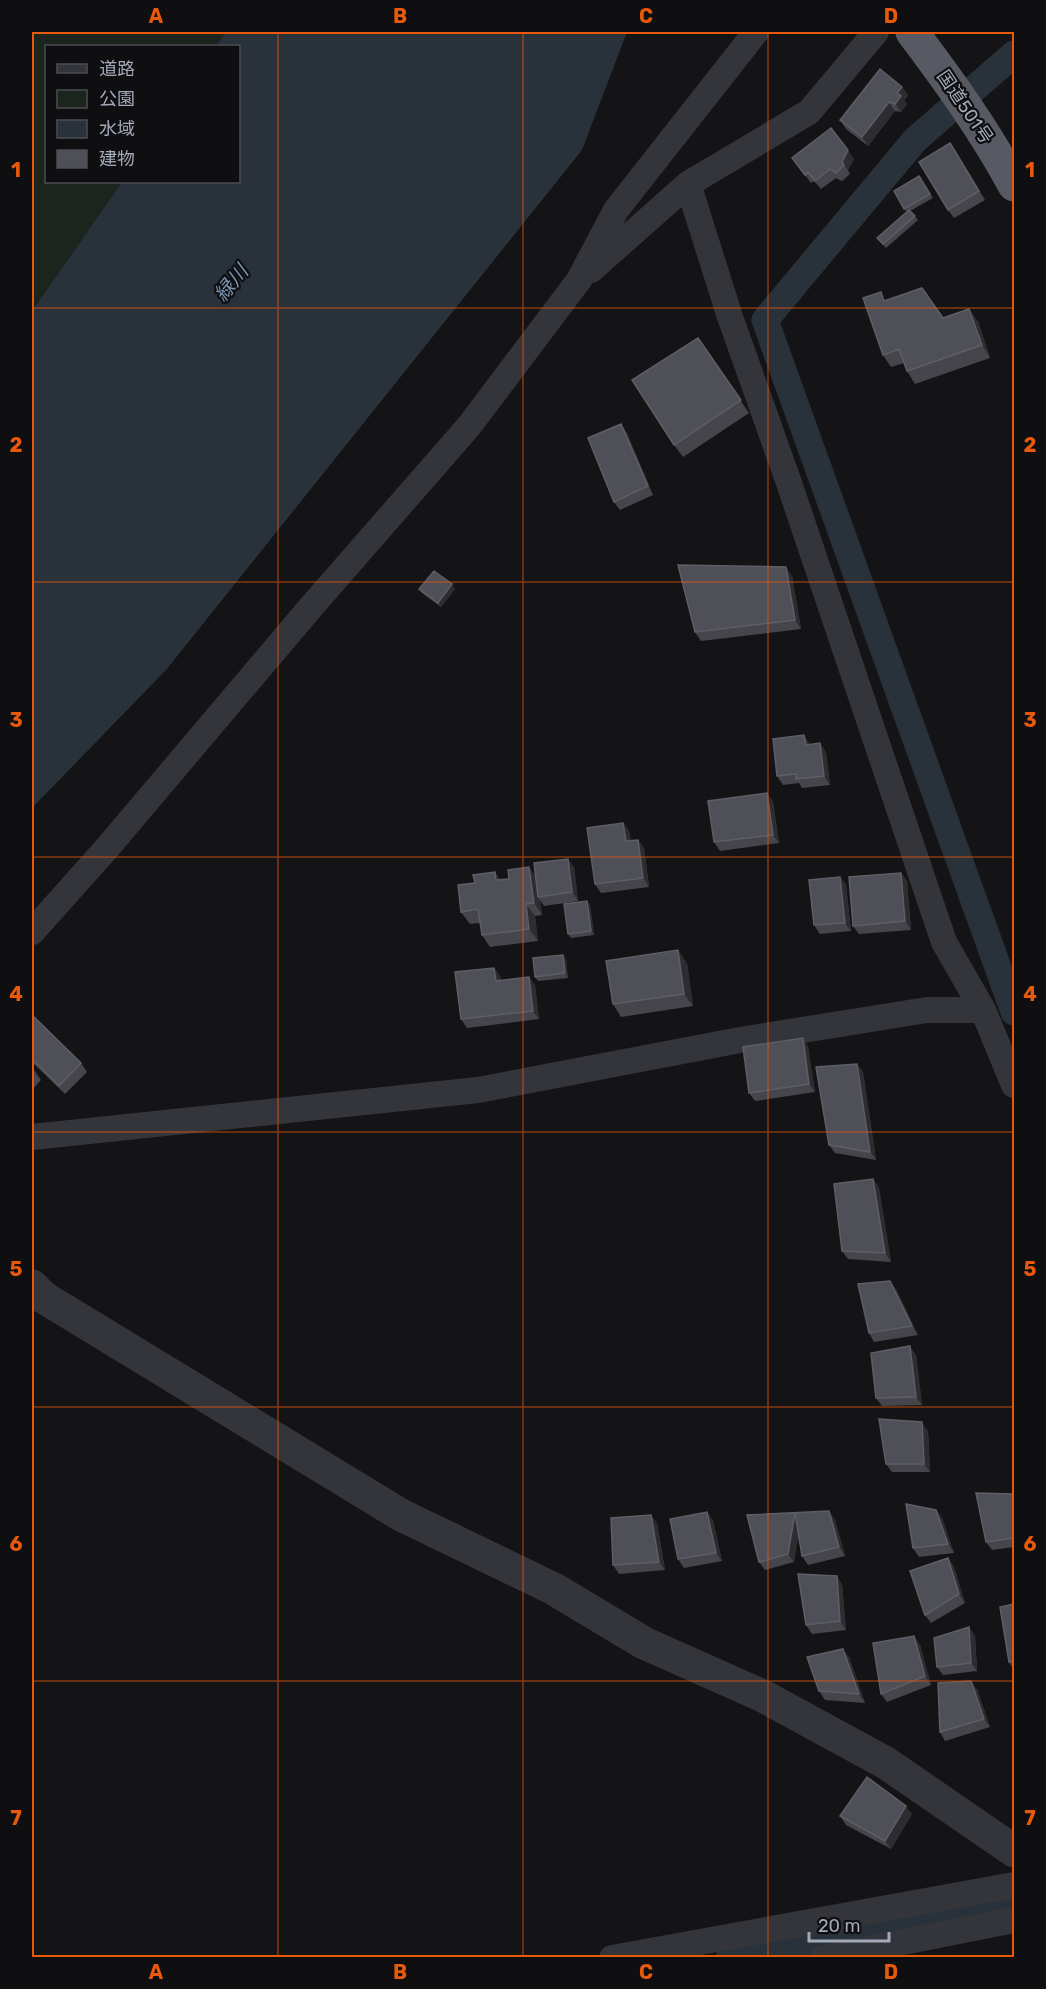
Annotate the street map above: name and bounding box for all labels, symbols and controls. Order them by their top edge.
text: A [149,4,164,28]
text: B [393,4,407,28]
text: C [639,4,653,28]
text: D [884,4,898,28]
legend [45,45,240,183]
text: 道路 [99,58,135,80]
street label: 国道501号 [932,66,998,148]
text: 公園 [99,88,135,110]
text: 水域 [99,118,135,140]
text: 建物 [99,148,135,170]
text: 1 [11,158,21,182]
text: 1 [1025,158,1035,182]
water label: 緑川 [209,258,254,306]
text: 2 [10,433,23,457]
text: 2 [1024,433,1037,457]
text: 3 [9,708,23,732]
text: 3 [1023,708,1037,732]
text: 4 [9,982,23,1006]
text: 4 [1023,982,1037,1006]
text: 5 [10,1257,23,1281]
text: 5 [1024,1257,1037,1281]
text: 6 [9,1532,23,1556]
text: 6 [1023,1532,1037,1556]
text: 7 [10,1806,22,1830]
text: 7 [1024,1806,1036,1830]
scale bar [809,1905,888,1943]
text: 20 m [818,1915,860,1937]
text: A [149,1960,164,1984]
text: B [393,1960,407,1984]
text: C [639,1960,653,1984]
text: D [884,1960,898,1984]

